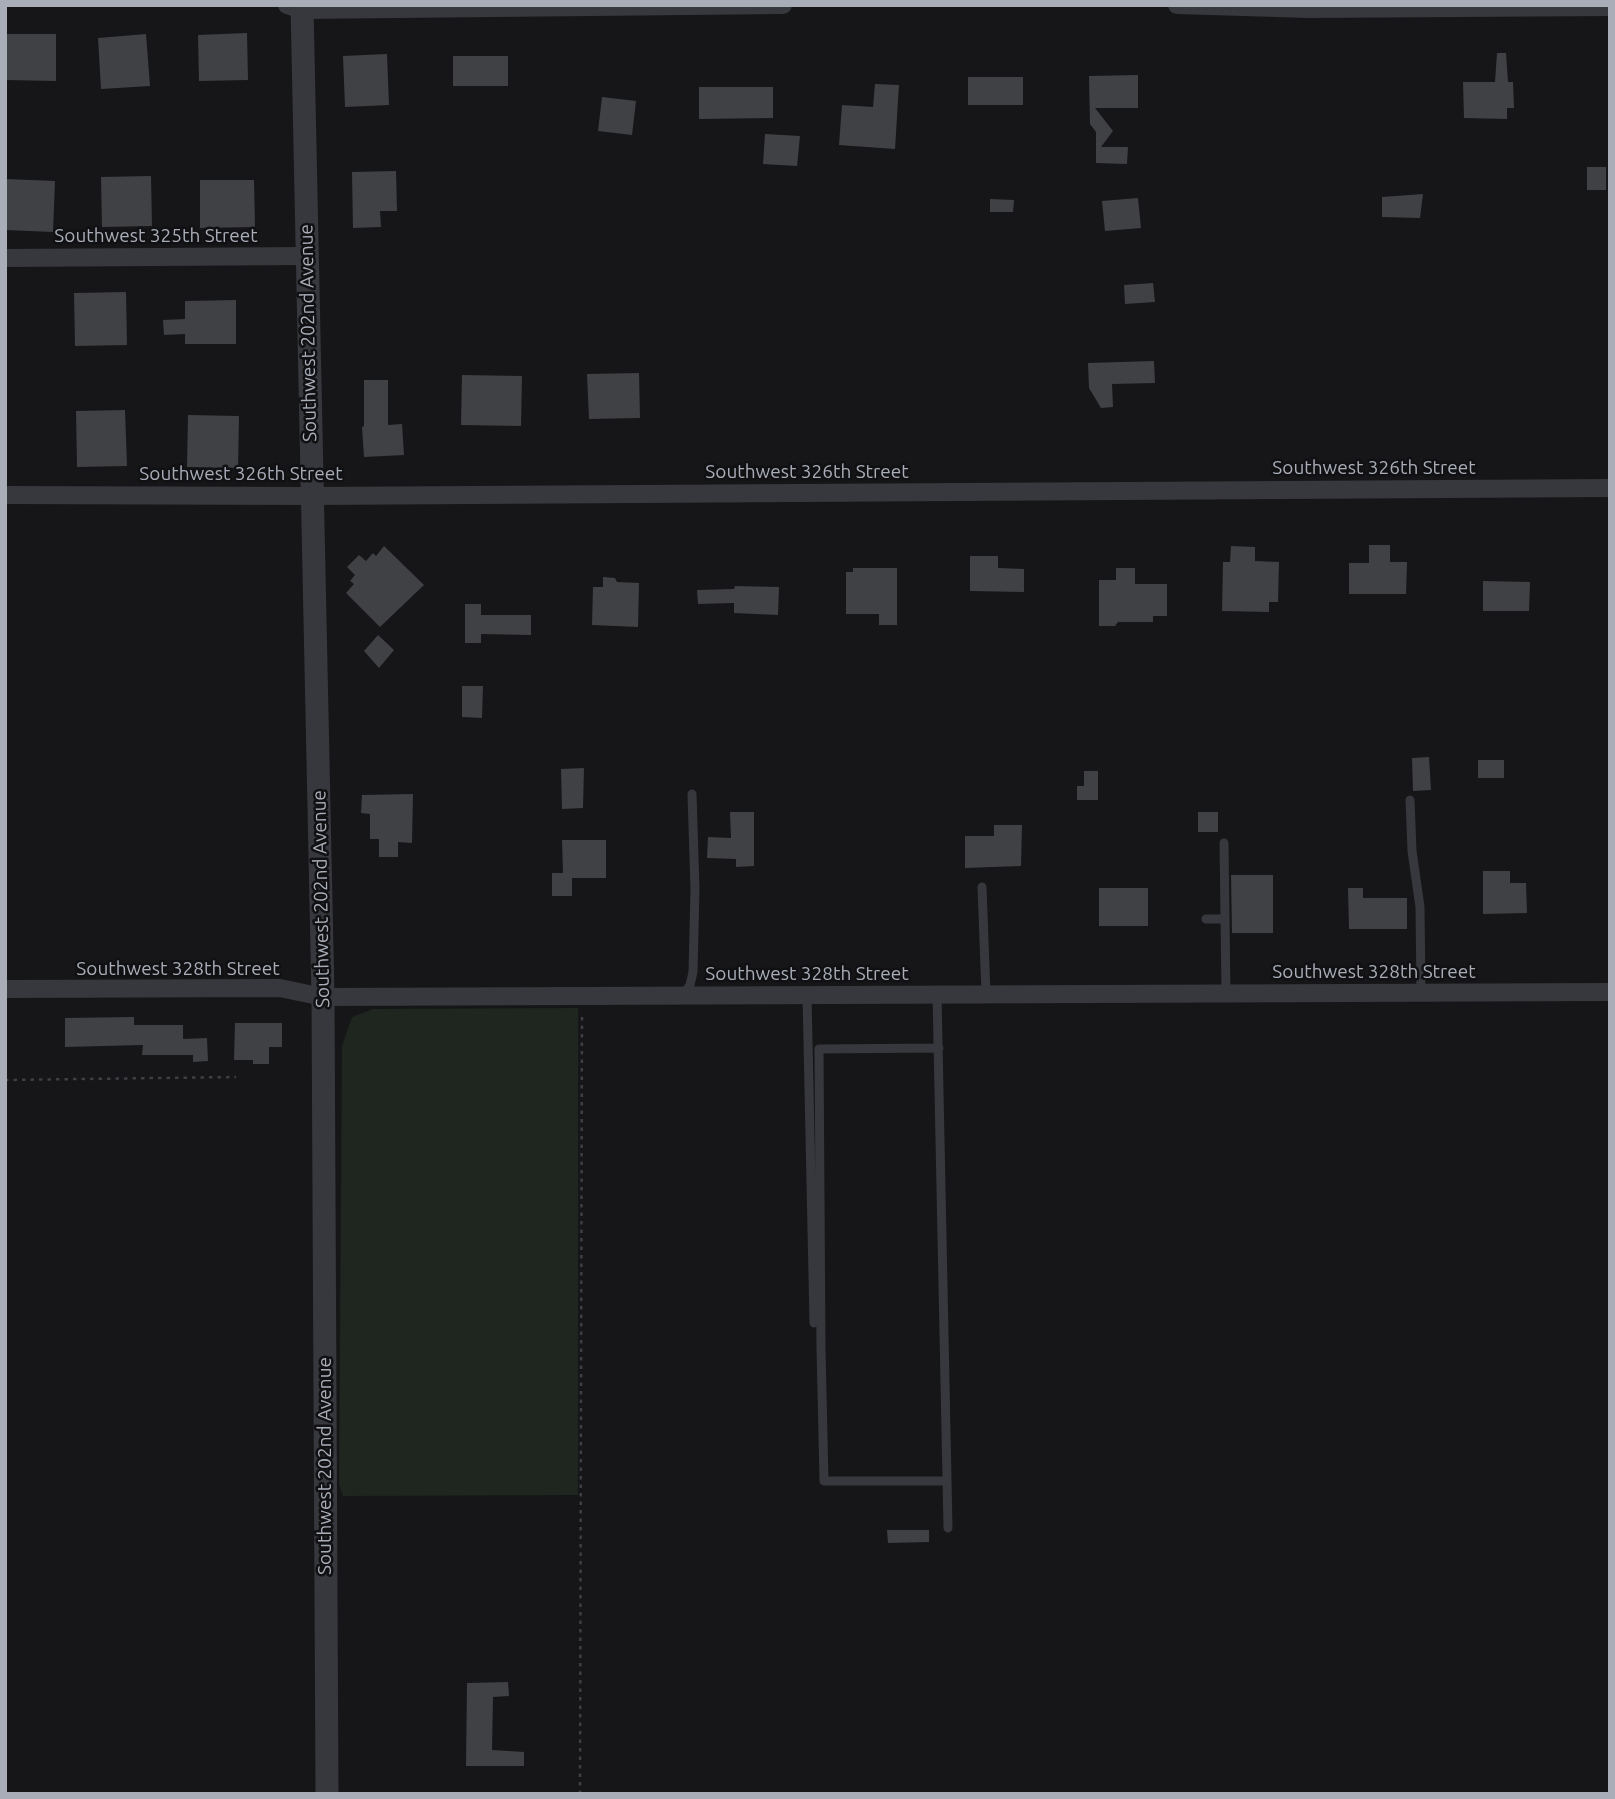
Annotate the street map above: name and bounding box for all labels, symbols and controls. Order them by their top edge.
street label: Southwest 202nd Avenue [295,224,321,442]
street label: Southwest 325th Street [54,225,258,247]
street label: Southwest 326th Street [1272,457,1476,479]
street label: Southwest 326th Street [705,461,909,483]
street label: Southwest 326th Street [139,463,343,485]
street label: Southwest 202nd Avenue [308,790,334,1008]
street label: Southwest 328th Street [76,958,280,980]
street label: Southwest 328th Street [1272,961,1476,983]
street label: Southwest 328th Street [705,963,909,985]
street label: Southwest 202nd Avenue [314,1357,336,1575]

